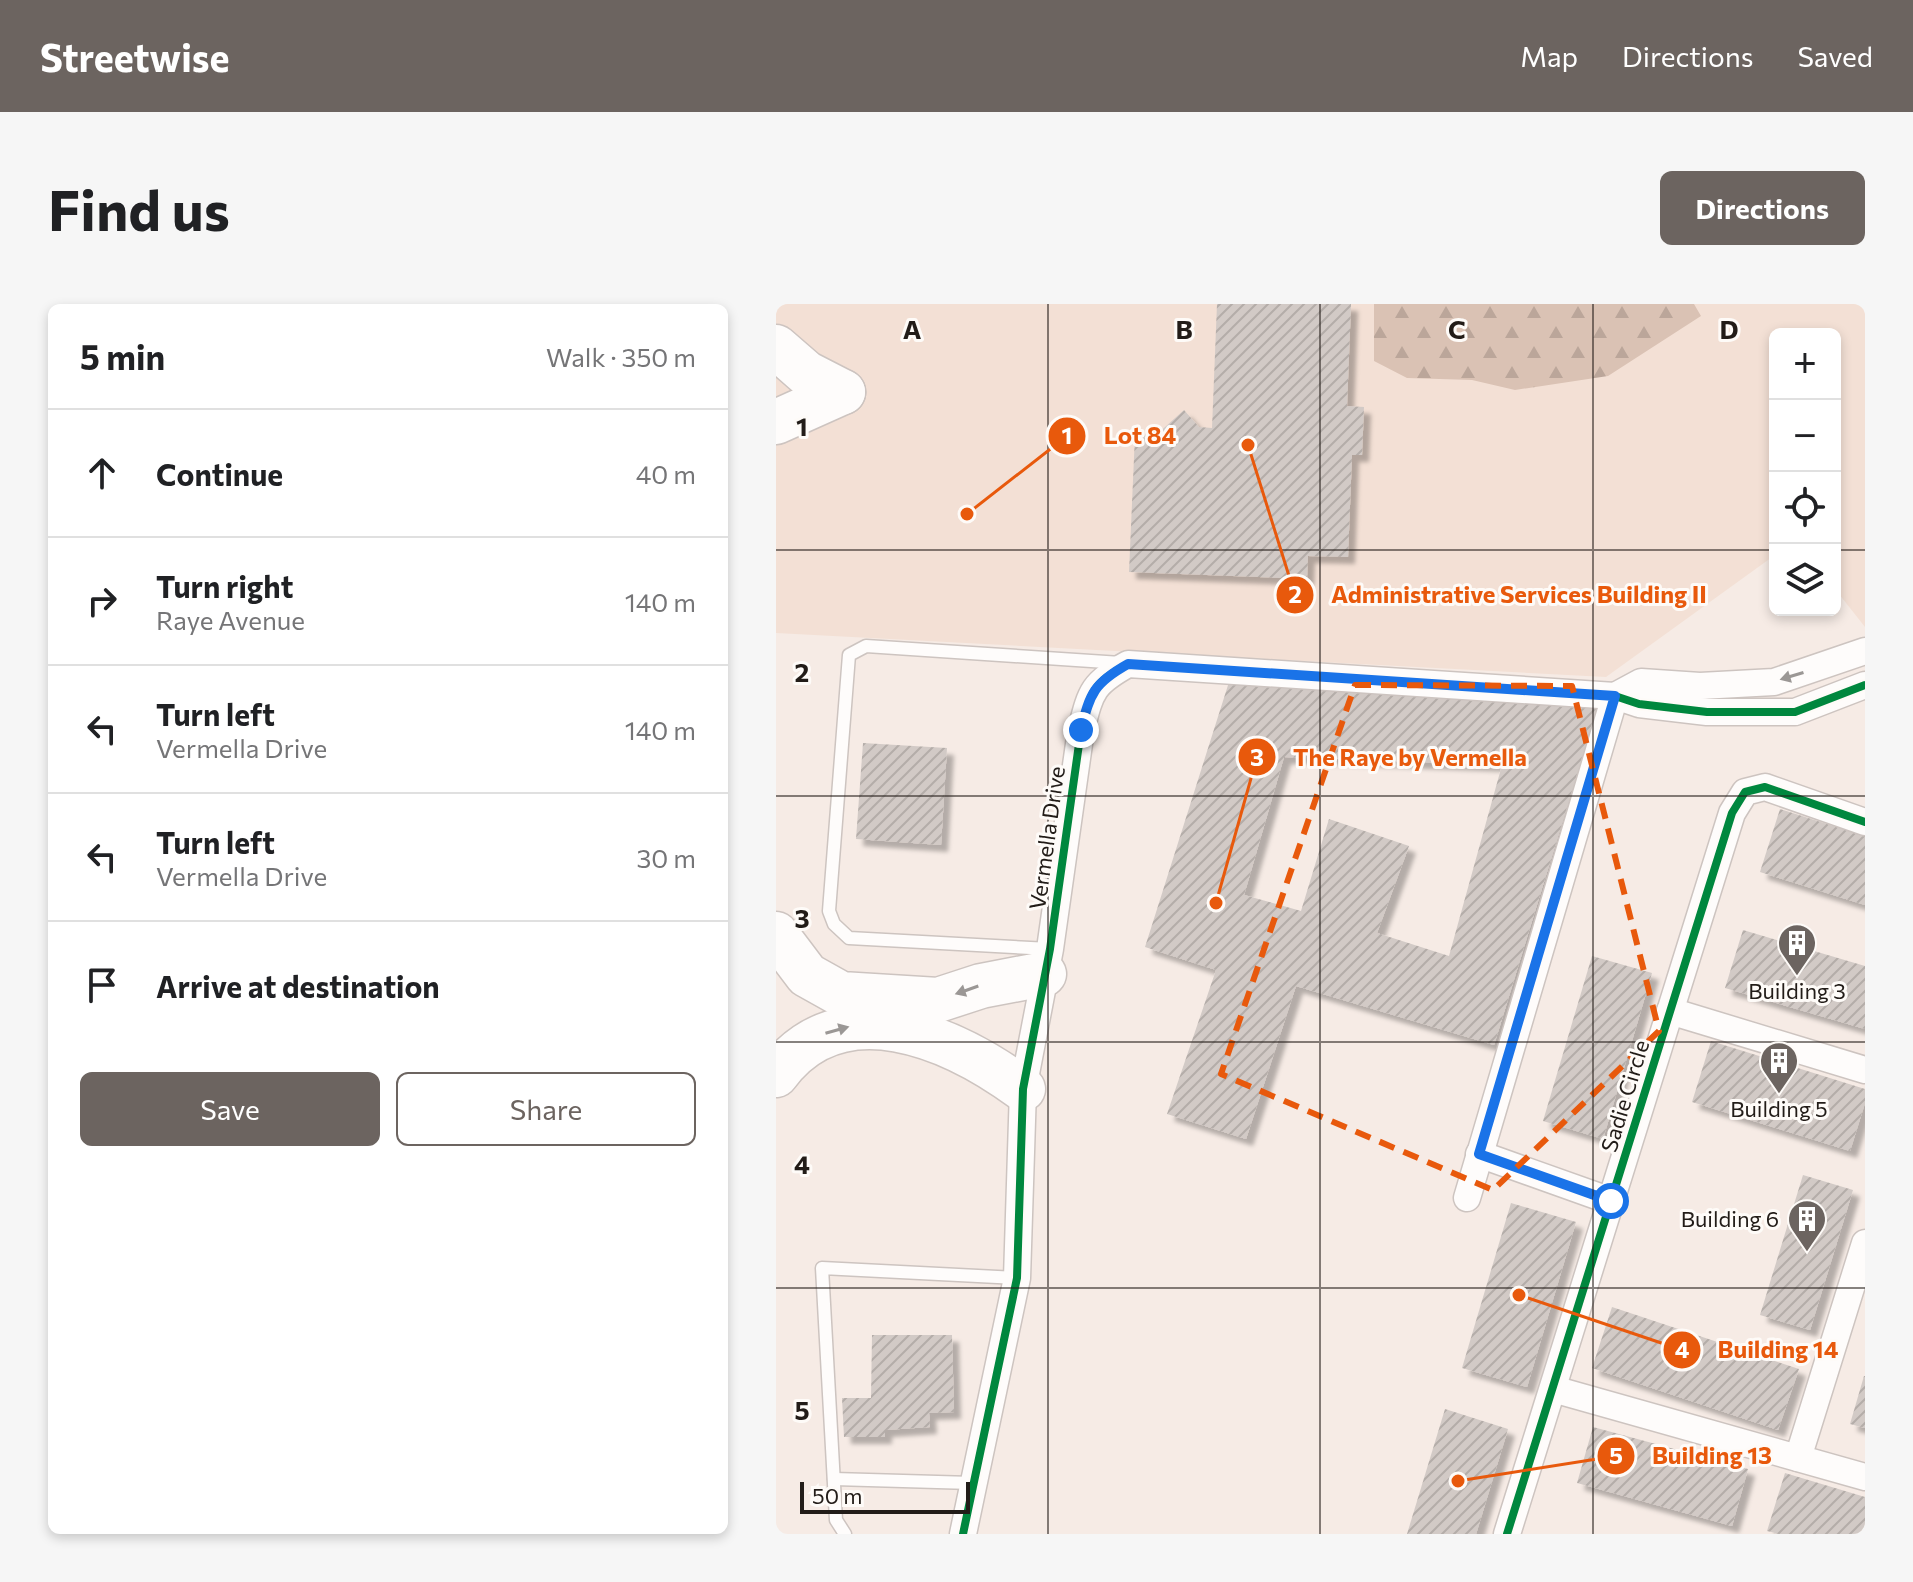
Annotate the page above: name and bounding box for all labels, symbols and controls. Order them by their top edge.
text: Streetwise [40,33,229,80]
text: Map [1520,39,1578,73]
text: Directions [1622,39,1753,73]
text: Saved [1797,39,1873,73]
button: Directions [1660,171,1865,245]
text: Find us [48,174,230,243]
text: A [903,313,922,344]
text: B [1175,313,1193,344]
text: C [1448,313,1466,344]
text: D [1719,313,1739,344]
map controls [1769,328,1841,616]
button: + [1769,328,1841,400]
text: 5 min [80,335,165,377]
text: Walk · 350 m [546,341,696,372]
button: − [1769,400,1841,472]
text: 1 [796,410,808,441]
callout: Lot 84 [1047,412,1192,460]
text: 1 [1062,420,1072,449]
text: Lot 84 [1104,420,1177,449]
icon: ahead [80,451,124,495]
text: Continue [156,455,283,492]
text: 40 m [636,458,696,489]
button: locate [1769,472,1841,544]
button: layers [1769,544,1841,616]
text: Turn right [156,567,293,604]
callout: Administrative Services Building II [1275,571,1723,619]
icon: right [80,579,124,623]
text: 2 [1288,579,1302,608]
text: Administrative Services Building II [1331,579,1707,608]
text: 140 m [625,586,696,617]
text: Raye Avenue [156,604,305,635]
text: 2 [795,656,809,687]
one-way arrow [1779,670,1803,683]
text: Turn left [156,695,275,732]
icon: left [80,707,124,751]
route end [1063,712,1099,748]
text: 140 m [625,714,696,745]
text: Vermella Drive [156,732,327,763]
callout: The Raye by Vermella [1237,733,1543,781]
text: 3 [1250,742,1264,771]
text: The Raye by Vermella [1293,742,1527,771]
street label: Vermella Drive [1023,764,1070,912]
text: Turn left [156,823,275,860]
icon: left [80,835,124,879]
text: 30 m [637,842,696,873]
text: Vermella Drive [156,860,327,891]
text: 3 [794,902,810,933]
building icon: Building 3 [1776,922,1818,977]
icon: arrive [80,963,124,1007]
text: Arrive at destination [156,967,440,1004]
place label: Building 3 [1748,977,1846,1004]
one-way arrow [955,985,979,997]
one-way arrow [825,1023,849,1036]
street label: Sadie Circle [1595,1037,1654,1155]
building icon: Building 5 [1758,1040,1800,1095]
button: Save [80,1072,380,1146]
button: Share [396,1072,696,1146]
place label: Building 5 [1730,1095,1828,1122]
text: 4 [794,1148,810,1179]
route start [1593,1183,1629,1219]
building icon: Building 6 [1786,1198,1828,1253]
place label: Building 6 [1681,1205,1779,1232]
callout: Building 14 [1662,1326,1854,1374]
text: 4 [1675,1334,1690,1363]
text: Building 14 [1718,1334,1839,1363]
text: 5 [794,1394,810,1425]
callout: Building 13 [1596,1432,1788,1480]
text: 5 [1609,1440,1623,1469]
text: Building 13 [1652,1440,1772,1469]
scale bar [800,1478,970,1514]
text: 50 m [812,1482,862,1509]

